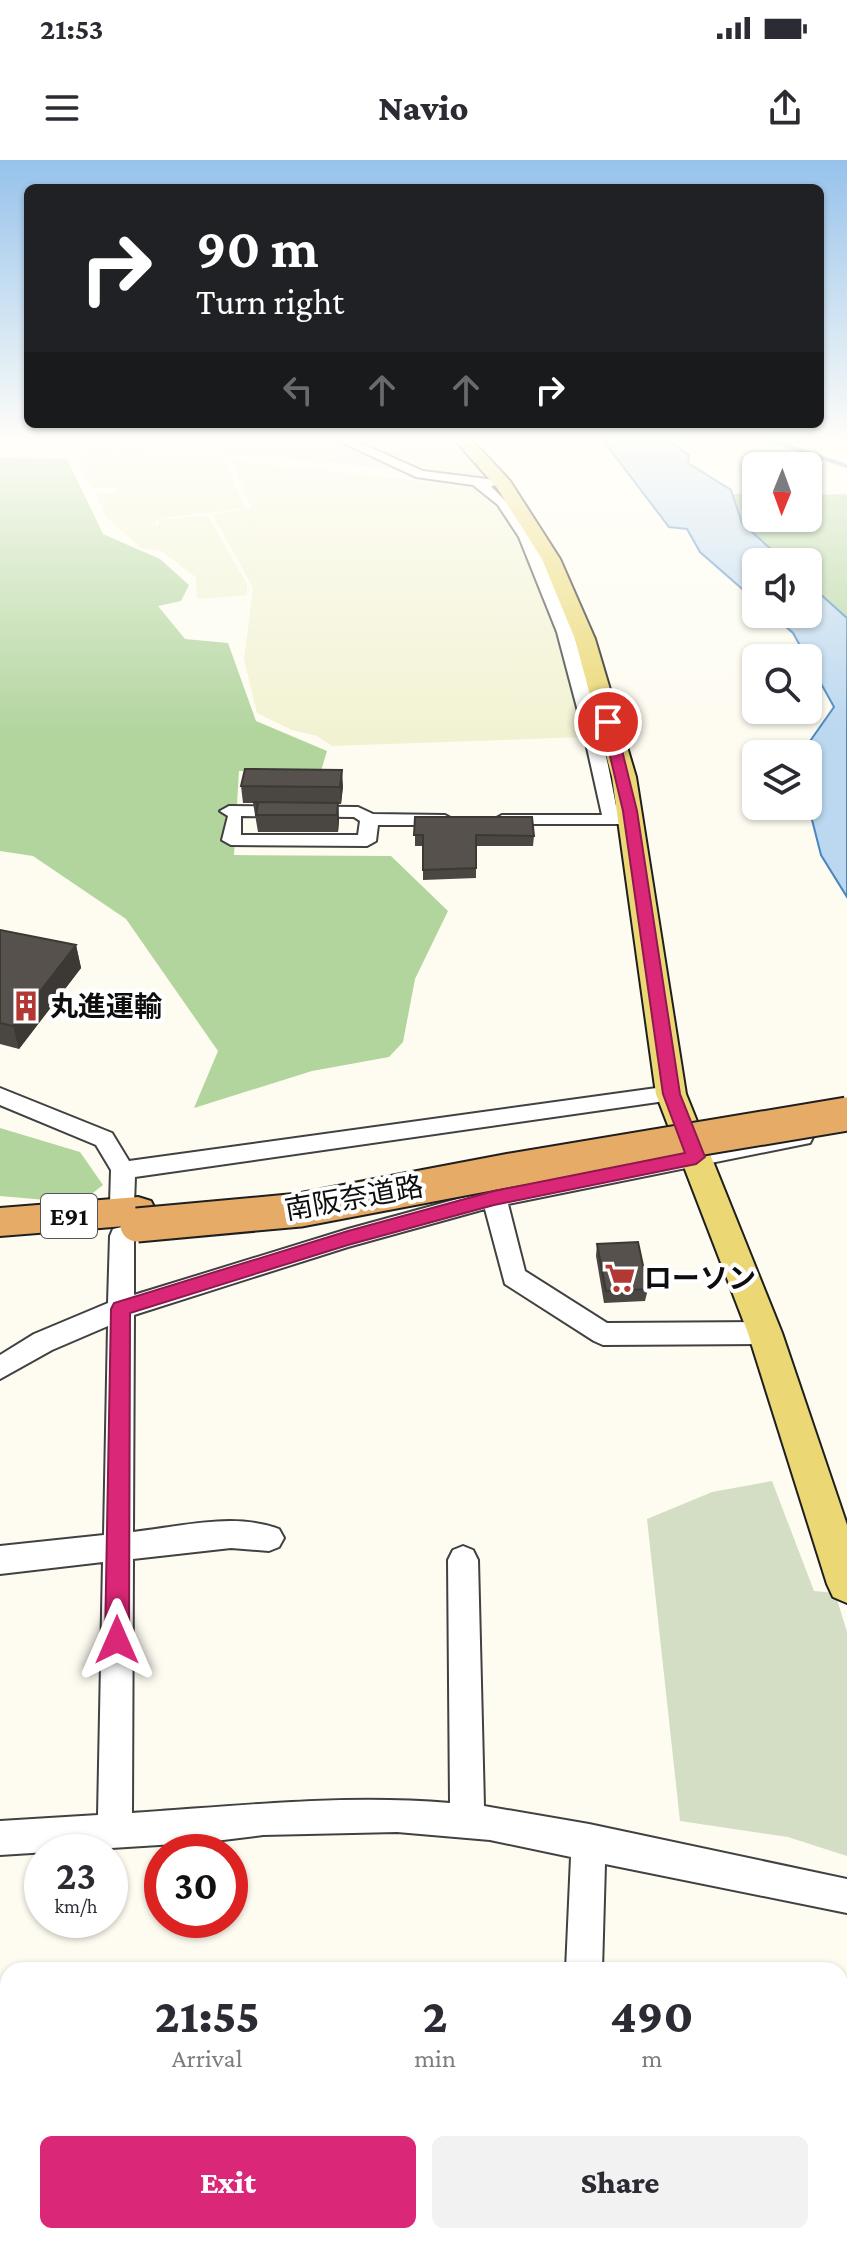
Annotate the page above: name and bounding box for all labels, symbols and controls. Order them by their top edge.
text: 21:53 [40,12,104,45]
icon: menu [40,86,84,130]
icon: share [763,86,807,130]
text: Navio [378,88,469,128]
icon: right [64,216,168,320]
text: 90 m [196,217,319,279]
text: Turn right [196,282,344,322]
icon: left [276,368,320,412]
icon: ahead [360,368,404,412]
icon: ahead [444,368,488,412]
icon: right [528,368,572,412]
north arrow [742,452,822,532]
map controls [742,452,822,820]
button: sound [742,548,822,628]
button: search [742,644,822,724]
pin [574,688,642,756]
icon: arrive [586,700,630,744]
button: layers [742,740,822,820]
building icon: 丸進運輸 [9,989,43,1023]
place label: 丸進運輸 [50,991,162,1022]
street label: 南阪奈道路 [282,1171,426,1225]
road number: E91 [41,1194,97,1238]
supermarket icon: ローソン [603,1261,637,1295]
place label: ローソン [644,1263,756,1294]
position arrow [75,1598,159,1682]
speed limit sign: 30 [144,1834,248,1938]
text: 23 [56,1853,96,1898]
text: km/h [54,1895,98,1917]
text: 21:55 [154,1989,260,2042]
text: 2 [422,1989,448,2042]
text: 490 [610,1989,693,2042]
text: Arrival [172,2044,242,2073]
text: min [414,2044,456,2073]
text: m [641,2044,662,2073]
button: Exit [40,2136,416,2228]
button: Share [432,2136,808,2228]

